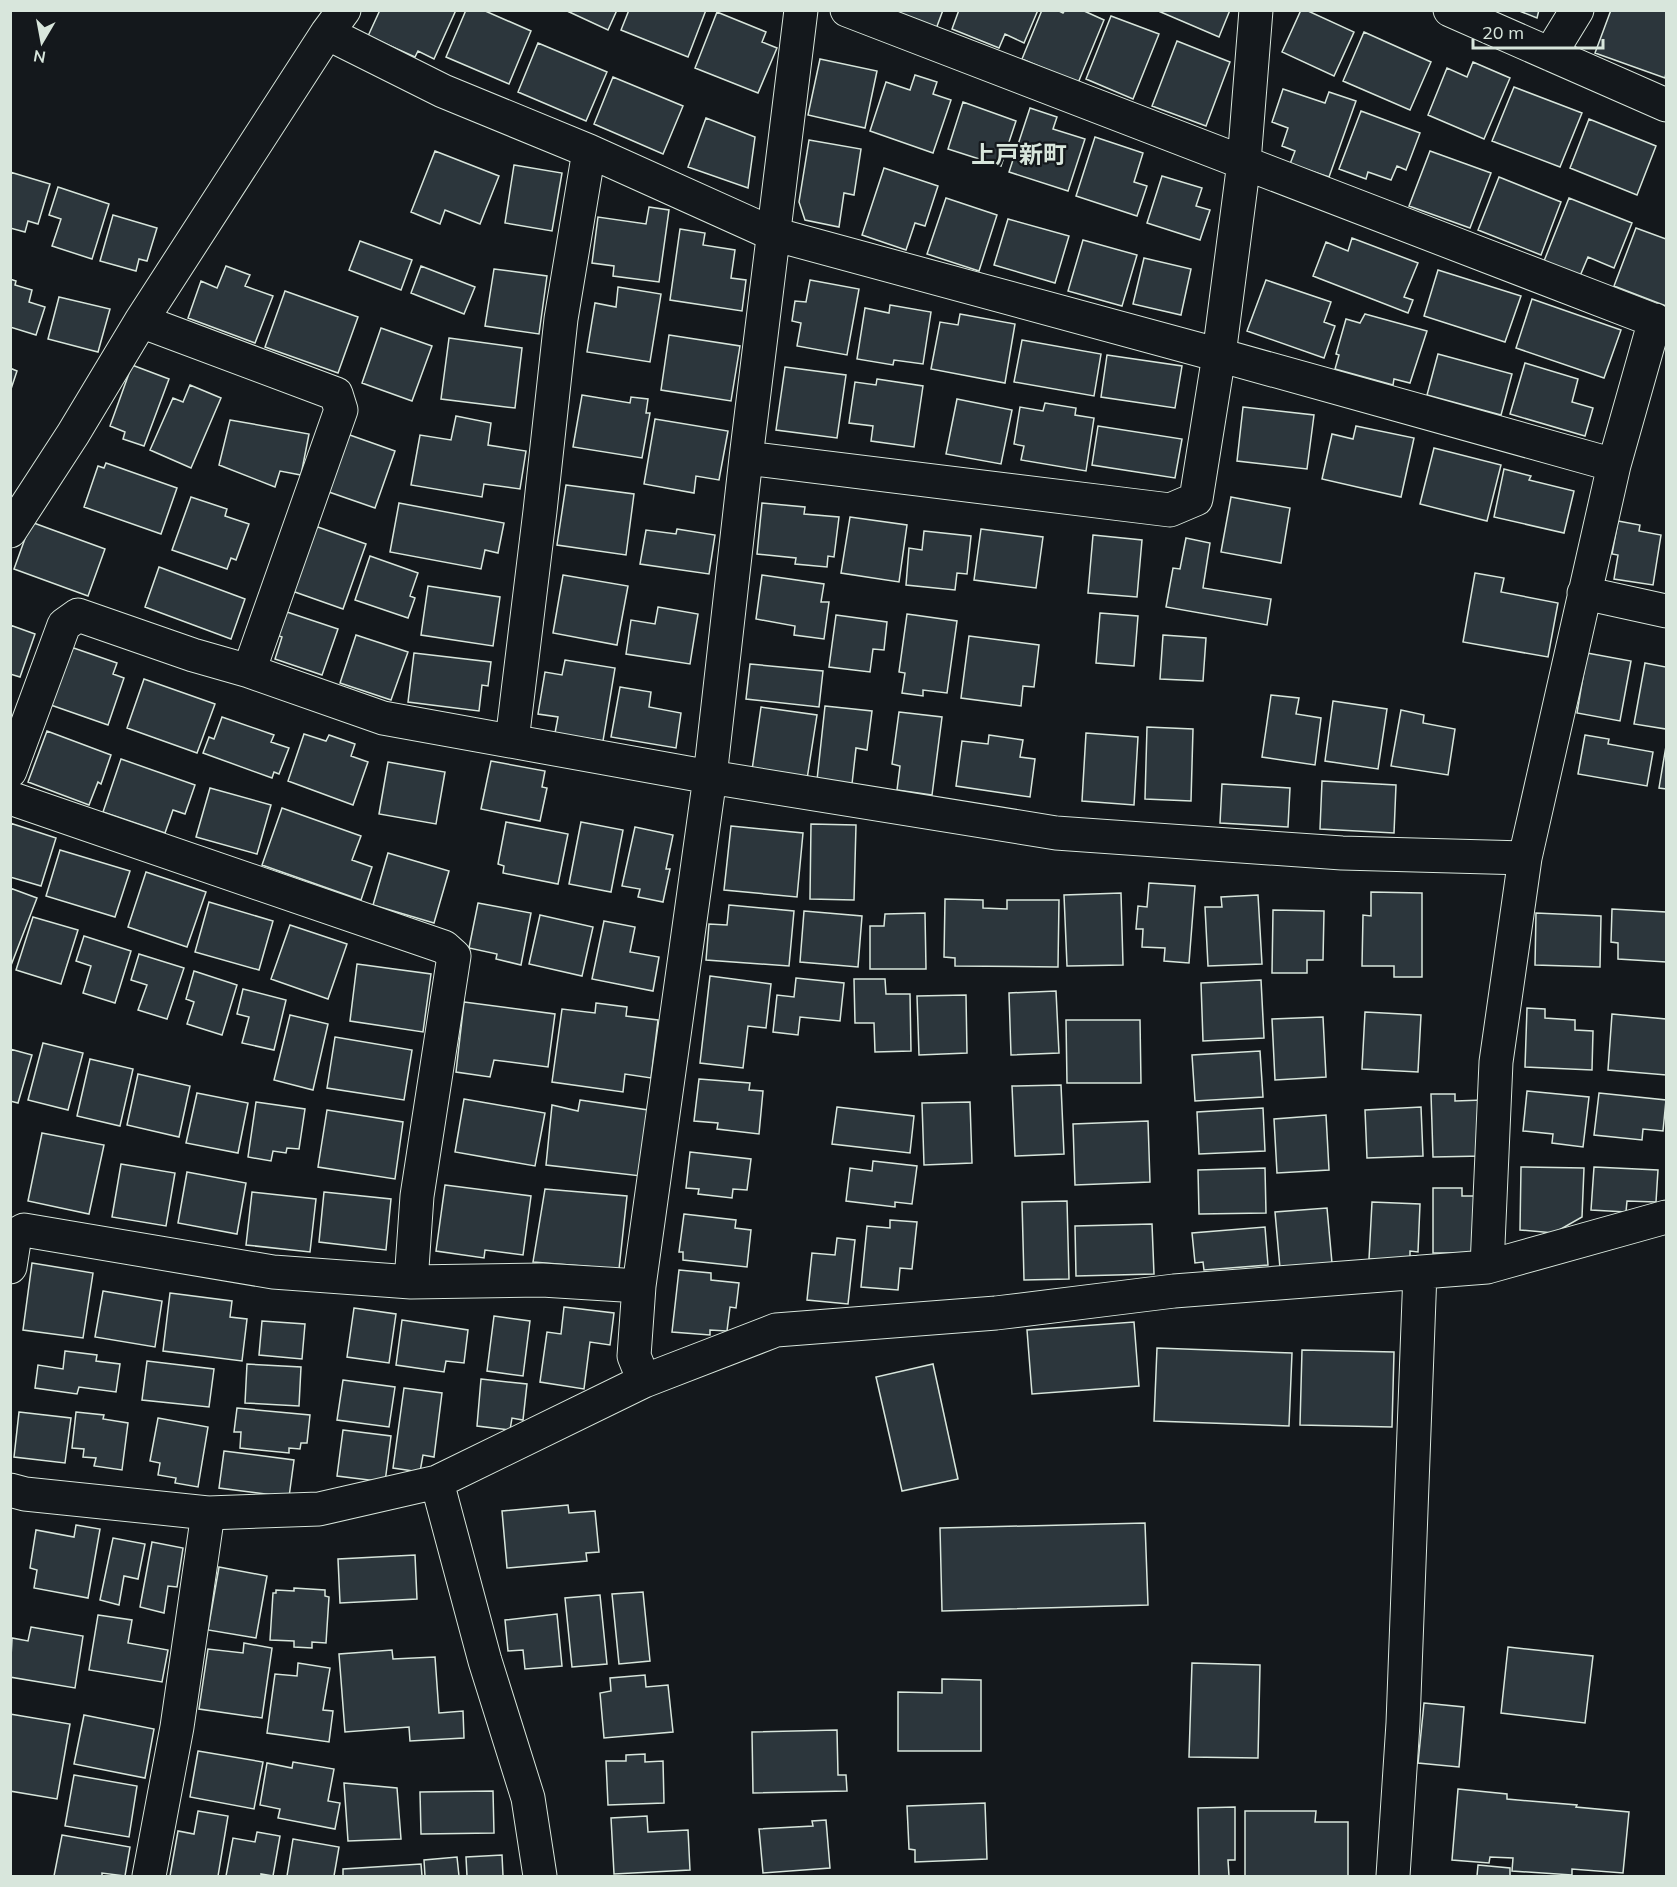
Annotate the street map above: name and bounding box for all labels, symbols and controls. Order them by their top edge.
north arrow [12,12,72,72]
scale bar [1473,12,1604,50]
text: 20 m [1482,21,1524,44]
text: N [32,46,47,68]
district label: 上戸新町 [971,139,1067,169]

